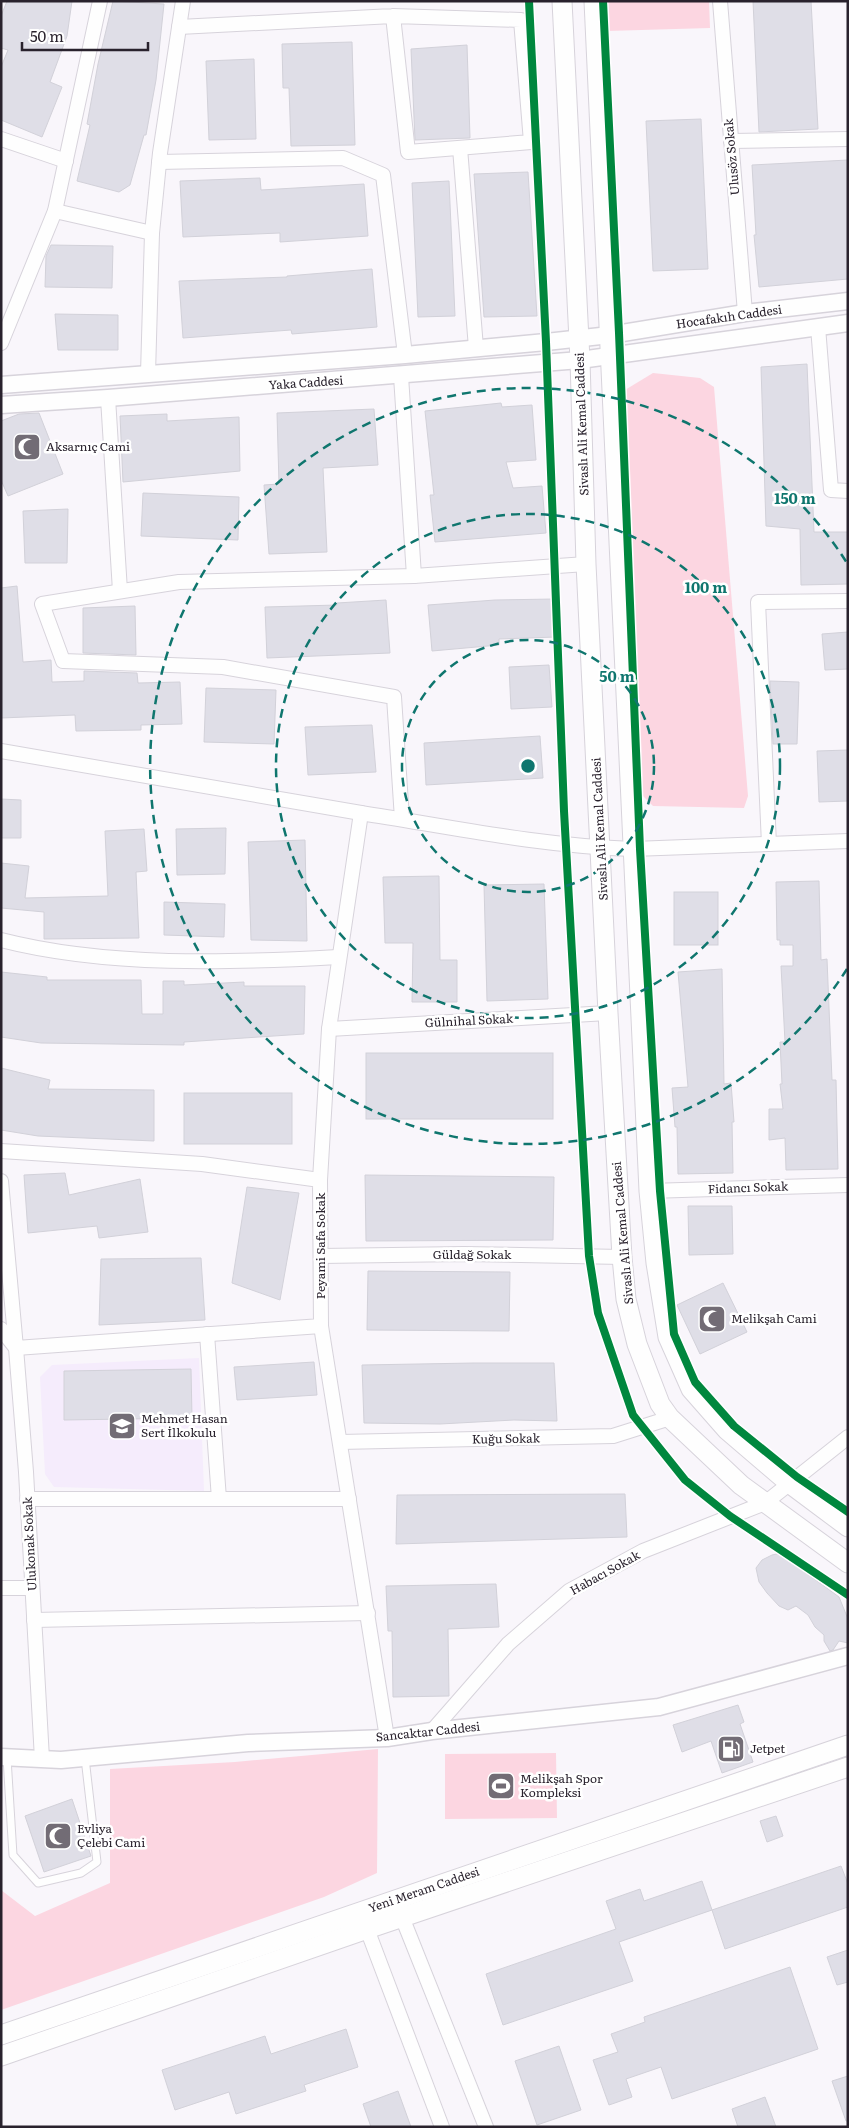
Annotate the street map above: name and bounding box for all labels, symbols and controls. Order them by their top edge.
scale bar [22,20,149,52]
text: 50 m [30,24,64,47]
street label: Ulusöz Sokak [719,117,743,196]
street label: Hocafakıh Caddesi [675,300,783,332]
street label: Sivaslı Ali Kemal Caddesi [570,352,592,496]
street label: Yaka Caddesi [268,370,344,394]
mosque icon: Aksarnıç Cami [12,432,42,462]
place label: Aksarnıç Cami [46,437,130,455]
text: 150 m [774,486,816,509]
text: 100 m [685,575,727,598]
text: 50 m [599,664,635,687]
centre of rings [519,757,537,775]
street label: Sivaslı Ali Kemal Caddesi [586,757,612,901]
street label: Gülnihal Sokak [424,1009,514,1031]
street label: Sivaslı Ali Kemal Caddesi [607,1161,637,1305]
street label: Fidancı Sokak [707,1177,789,1197]
street label: Peyami Safa Sokak [311,1192,329,1299]
street label: Güldağ Sokak [433,1245,512,1263]
mosque icon: Melikşah Cami [697,1304,727,1334]
place label: Melikşah Cami [731,1309,817,1327]
place label: Mehmet Hasan Sert İlkokulu [141,1409,228,1441]
school or university icon: Mehmet Hasan Sert İlkokulu [107,1411,137,1441]
street label: Kuğu Sokak [472,1428,541,1448]
street label: Ulukonak Sokak [18,1496,40,1592]
street label: Habacı Sokak [566,1545,643,1599]
street label: Sancaktar Caddesi [375,1717,481,1745]
fuel station icon: Jetpet [716,1734,746,1764]
place label: Jetpet [750,1739,785,1757]
place label: Melikşah Spor Kompleksi [520,1769,603,1801]
sports icon: Melikşah Spor Kompleksi [486,1771,516,1801]
place label: Evliya Çelebi Cami [77,1819,145,1851]
mosque icon: Evliya Çelebi Cami [43,1821,73,1851]
street label: Yeni Meram Caddesi [366,1862,482,1917]

